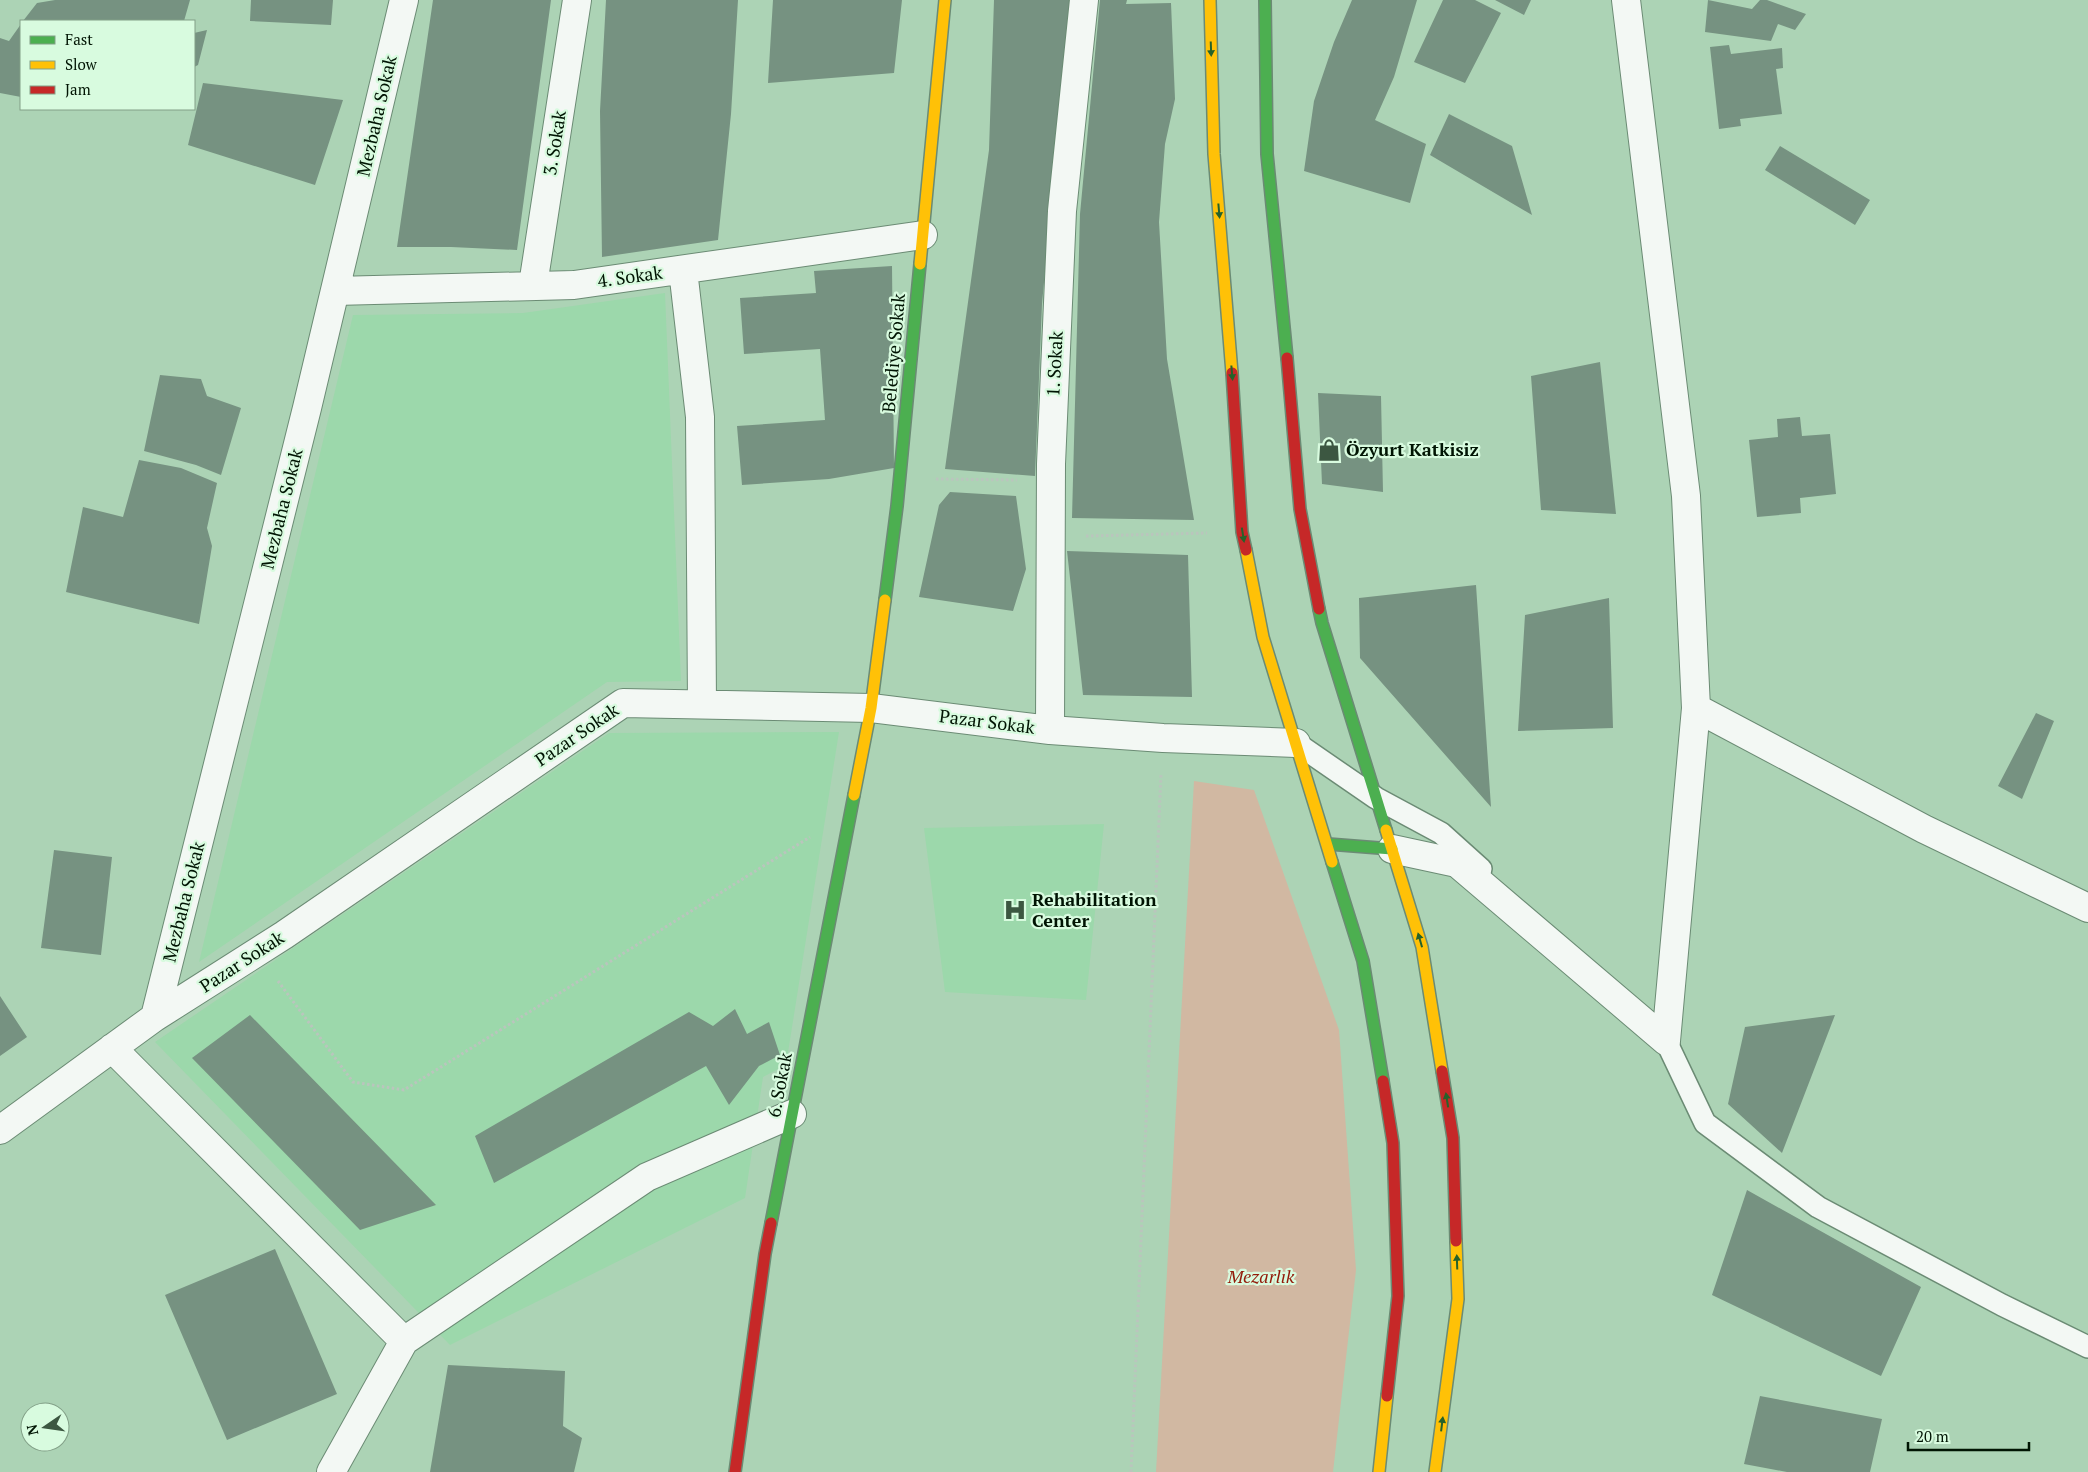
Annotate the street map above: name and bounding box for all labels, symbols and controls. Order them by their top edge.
legend [20,20,195,110]
text: Fast [65,29,93,49]
one-way arrow [1207,41,1215,57]
street label: Mezbaha Sokak [350,52,402,179]
text: Slow [65,54,98,74]
text: Jam [65,79,91,99]
street label: 3. Sokak [537,108,571,177]
one-way arrow [1215,203,1223,219]
street label: 4. Sokak [596,259,665,292]
street label: Belediye Sokak [876,292,910,413]
street label: 1. Sokak [1040,330,1068,397]
one-way arrow [1228,365,1236,381]
shop icon: Özyurt Katkisiz [1316,437,1342,463]
place label: Özyurt Katkisiz [1346,437,1479,461]
street label: Mezbaha Sokak [254,445,308,572]
one-way arrow [1239,527,1247,543]
street label: Pazar Sokak [530,697,624,771]
street label: Pazar Sokak [938,703,1037,739]
street label: Mezbaha Sokak [156,838,210,965]
place label: Rehabilitation Center [1032,887,1157,932]
hospital icon: Rehabilitation Center [1002,897,1028,923]
street label: Pazar Sokak [195,925,289,997]
one-way arrow [1415,933,1423,948]
street label: 6. Sokak [761,1050,797,1119]
one-way arrow [1443,1092,1451,1108]
one-way arrow [1453,1254,1461,1270]
park label: Mezarlık [1227,1264,1295,1288]
north arrow [20,1402,70,1452]
one-way arrow [1438,1415,1446,1431]
scale bar [1908,1420,2029,1452]
text: N [21,1422,42,1437]
text: 20 m [1916,1426,1949,1446]

